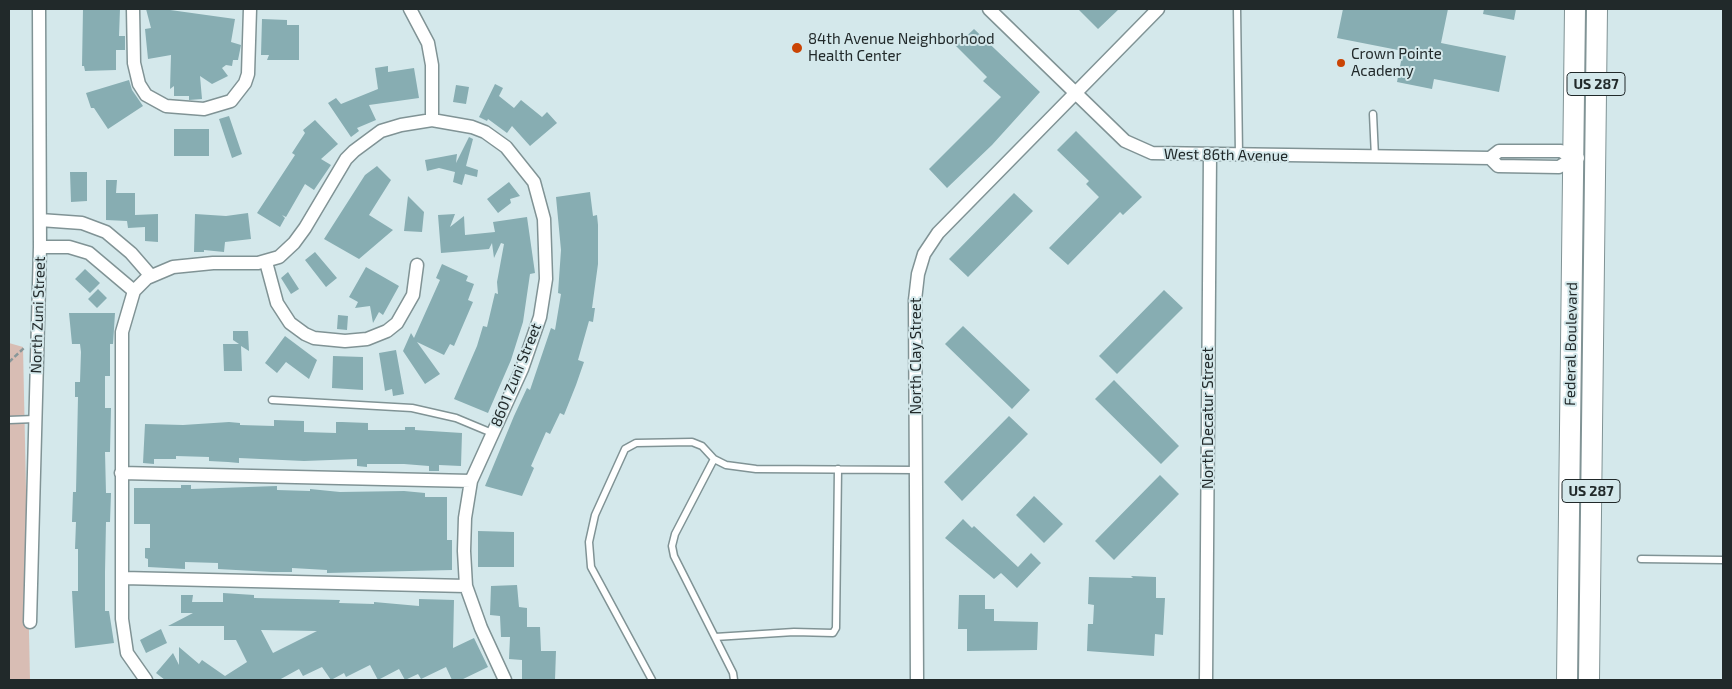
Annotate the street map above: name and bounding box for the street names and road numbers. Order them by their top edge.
road number: US 287 [1567,72,1625,96]
street label: West 86th Avenue [1164,145,1288,165]
street label: North Zuni Street [27,256,49,374]
street label: Federal Boulevard [1561,282,1581,406]
street label: North Clay Street [907,297,925,415]
street label: 8601 Zuni Street [487,320,545,430]
street label: North Decatur Street [1199,347,1217,489]
road number: US 287 [1562,480,1620,502]

